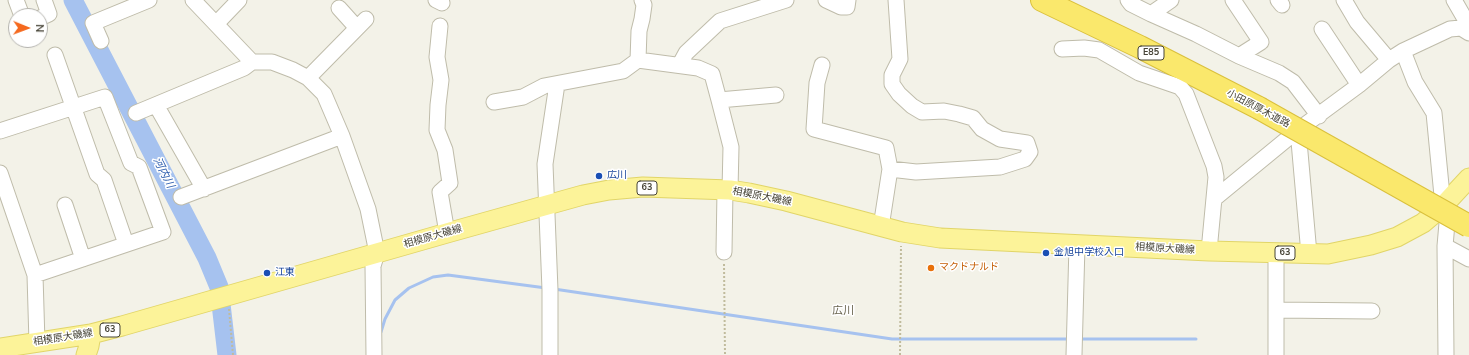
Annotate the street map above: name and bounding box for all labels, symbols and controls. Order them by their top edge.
north arrow [8,8,48,48]
text: N [32,24,47,32]
road number: E85 [1138,46,1164,60]
street label: 小田原厚木道路 [1224,87,1292,131]
water label: 河内川 [150,155,176,191]
place label: 広川 [607,170,627,182]
marker: 広川 [594,171,604,181]
road number: 63 [637,181,657,195]
street label: 相模原大磯線 [731,185,793,209]
street label: 相模原大磯線 [403,223,463,251]
street label: 相模原大磯線 [1135,241,1195,257]
road number: 63 [1275,246,1295,260]
place label: 金旭中学校入口 [1054,247,1124,259]
marker: 金旭中学校入口 [1041,248,1051,258]
place label: マクドナルド [939,262,999,274]
marker: マクドナルド [926,263,936,273]
place label: 江東 [275,267,295,279]
marker: 江東 [262,268,272,278]
district label: 広川 [832,304,854,318]
road number: 63 [100,323,120,337]
street label: 相模原大磯線 [32,327,94,349]

